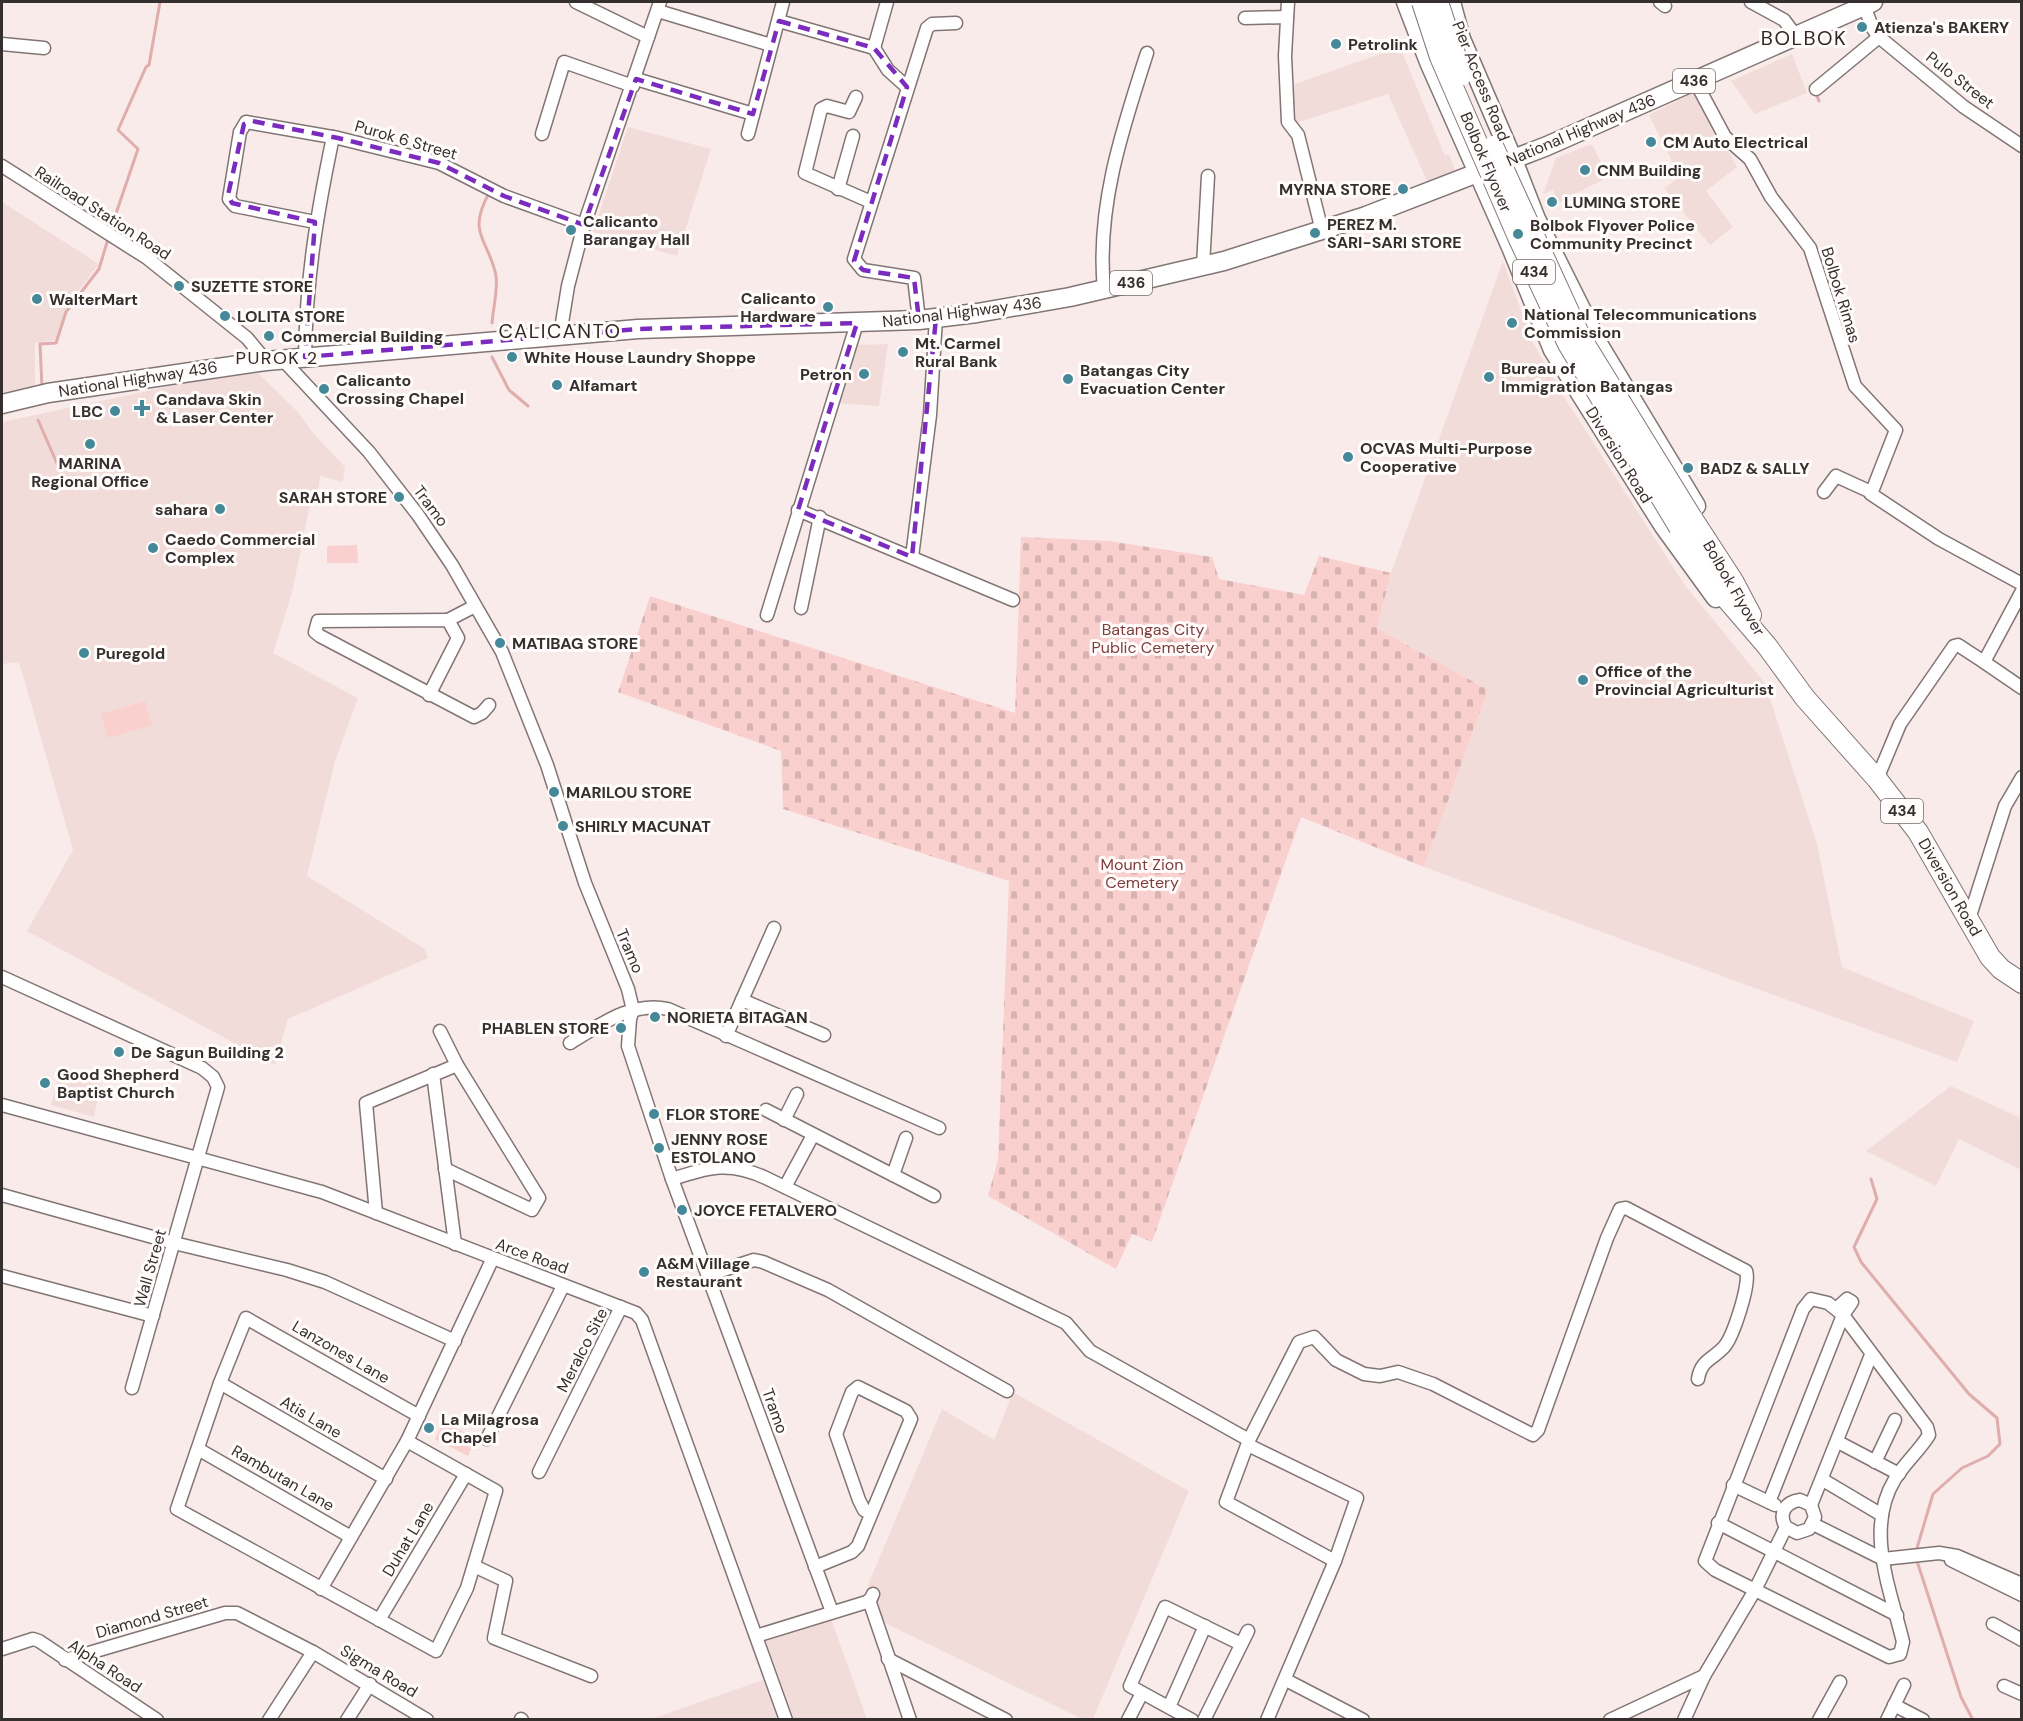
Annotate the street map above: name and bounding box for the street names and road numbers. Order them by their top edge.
street label: Pier Access Road [1447,18,1515,144]
street label: Pulo Street [1922,47,1998,113]
road number: 436 [1673,69,1715,93]
street label: National Highway 436 [1503,89,1659,171]
street label: Bolbok Flyover [1455,109,1517,215]
street label: Purok 6 Street [352,115,460,165]
street label: Railroad Station Road [31,161,175,265]
street label: Bolbok Rimas [1817,245,1865,345]
road number: 434 [1513,260,1555,284]
road number: 436 [1110,271,1152,295]
street label: National Highway 436 [881,292,1043,332]
street label: National Highway 436 [57,356,219,402]
street label: Diversion Road [1581,403,1657,507]
street label: Tramo [409,481,453,531]
street label: Bolbok Flyover [1698,536,1770,640]
road number: 434 [1881,799,1923,823]
street label: Diversion Road [1913,834,1987,940]
street label: Tramo [611,926,649,976]
street label: Wall Street [129,1227,171,1309]
street label: Arce Road [493,1233,571,1279]
street label: Meralco Site [552,1304,612,1396]
street label: Lanzones Lane [289,1316,393,1388]
street label: Tramo [757,1386,793,1436]
street label: Atis Lane [276,1391,346,1443]
street label: Rambutan Lane [228,1440,338,1516]
street label: Duhat Lane [377,1498,439,1580]
street label: Diamond Street [93,1591,211,1643]
street label: Alpha Road [64,1634,146,1698]
street label: Sigma Road [337,1640,421,1702]

